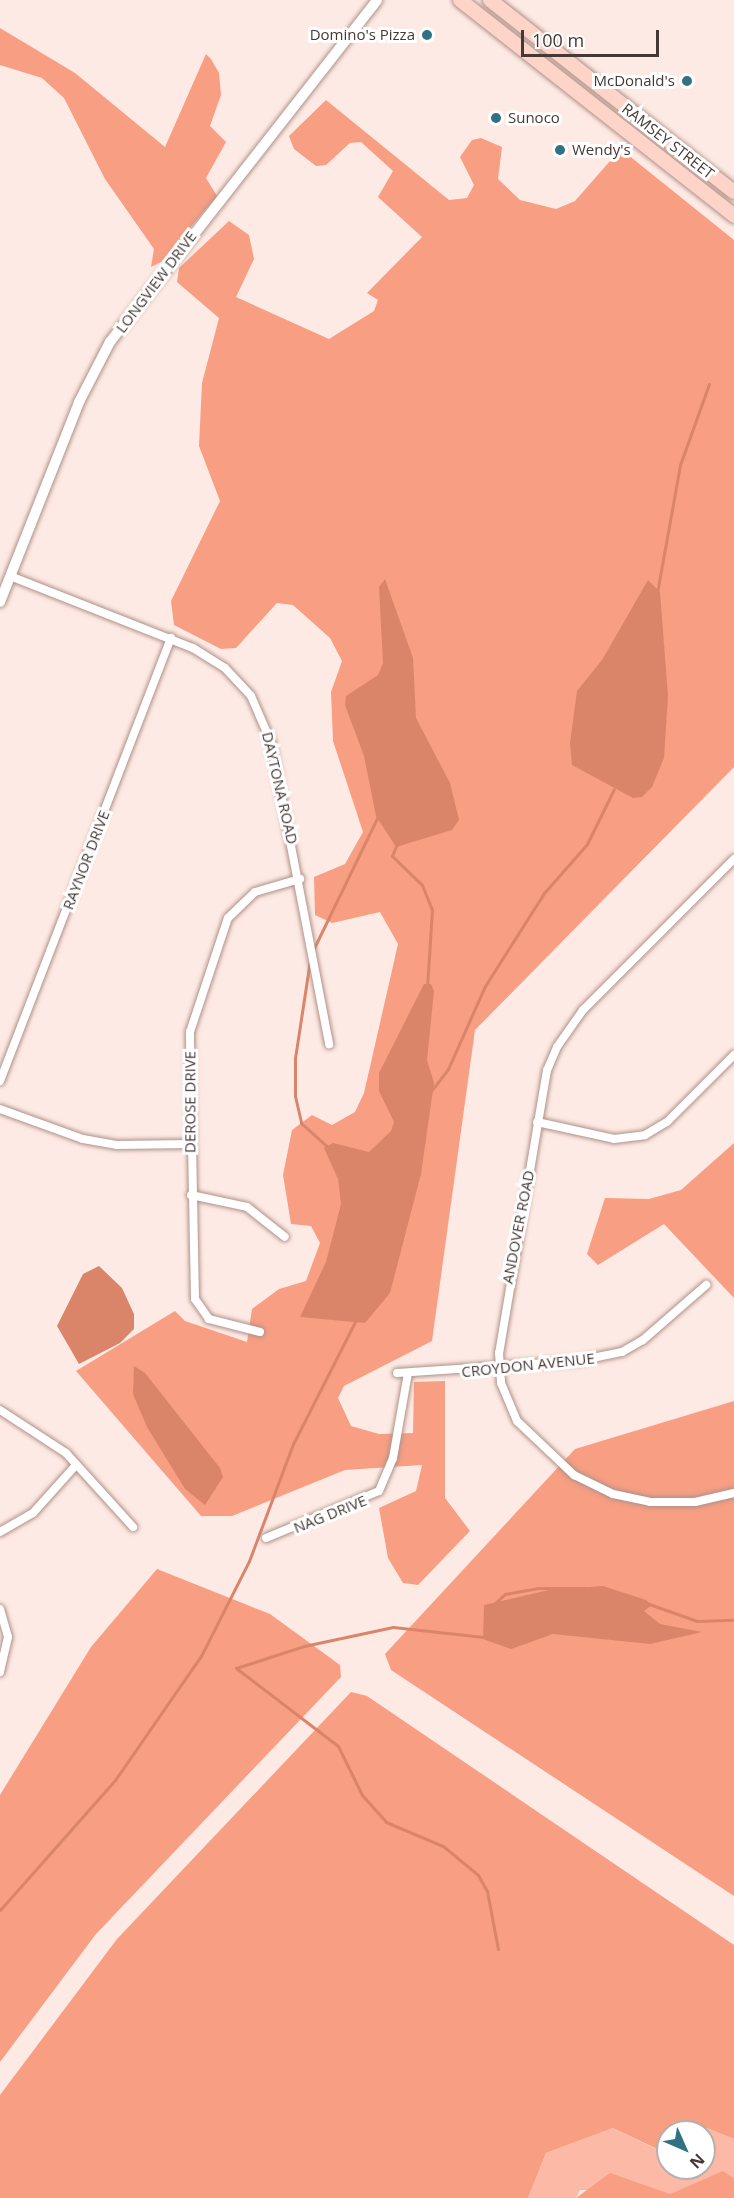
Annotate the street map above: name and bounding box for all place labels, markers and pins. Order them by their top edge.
place label: Domino's Pizza [310,26,415,44]
marker: Domino's Pizza [420,28,434,42]
place label: McDonald's [593,72,675,90]
marker: McDonald's [680,74,694,88]
place label: Sunoco [508,109,560,127]
marker: Sunoco [489,111,503,125]
place label: Wendy's [572,141,631,159]
marker: Wendy's [553,143,567,157]

